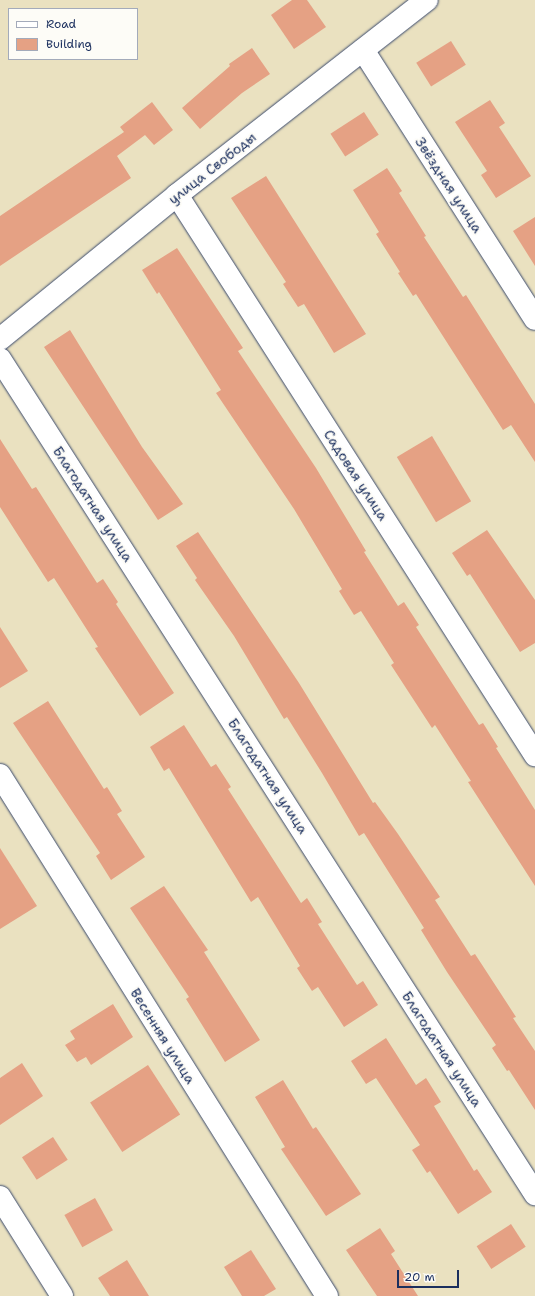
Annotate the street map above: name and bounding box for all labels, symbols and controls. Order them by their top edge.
legend [8,8,138,60]
text: Road [46,16,76,32]
text: Building [46,36,92,52]
street label: улица Свободы [165,129,259,207]
street label: Звёздная улица [412,134,486,236]
street label: Садовая улица [320,426,392,524]
street label: Благодатная улица [49,443,137,565]
street label: Благодатная улица [224,715,312,837]
street label: Весенняя улица [127,985,199,1087]
street label: Благодатная улица [398,988,486,1110]
scale bar [399,1262,461,1288]
text: 20 m [404,1269,435,1285]

